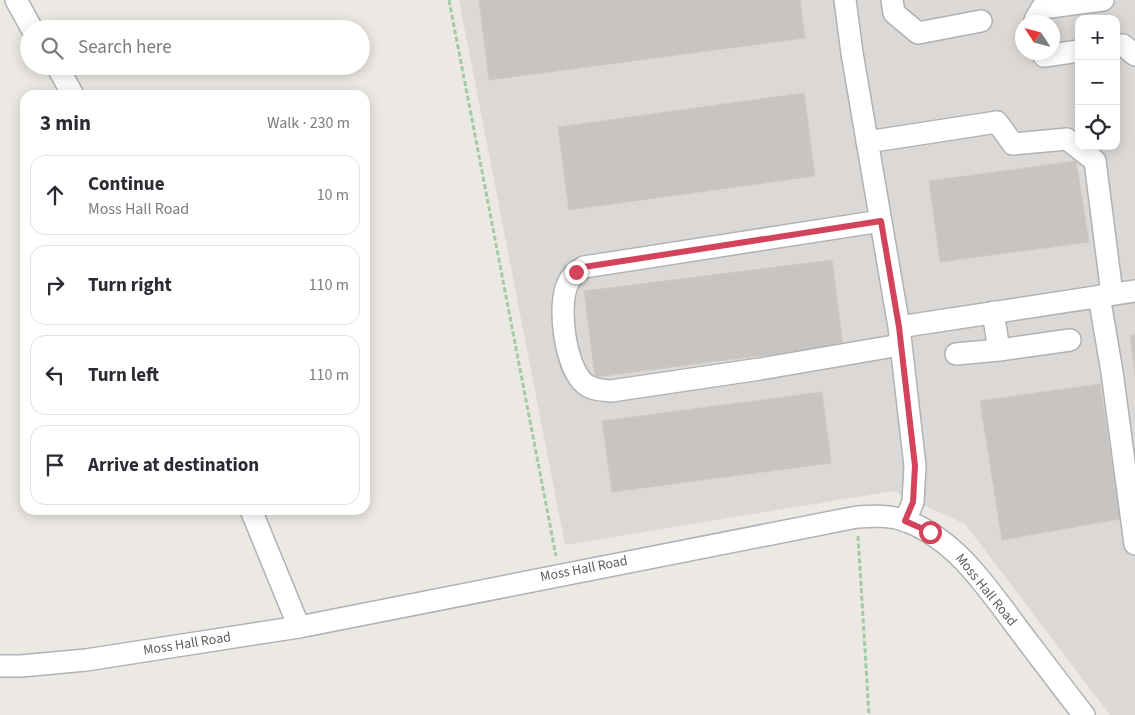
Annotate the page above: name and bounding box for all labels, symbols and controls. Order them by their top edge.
north arrow [1015,15,1060,60]
map controls [1075,15,1120,150]
button: + [1075,15,1120,60]
search box [20,20,370,75]
icon: search [38,34,66,62]
text: Search here [78,34,172,61]
button: − [1075,60,1120,105]
button: locate [1075,105,1120,150]
text: 3 min [40,108,91,138]
text: Walk · 230 m [267,112,350,134]
text: Continue [88,171,165,198]
icon: ahead [41,181,69,209]
text: 10 m [317,184,349,206]
text: Moss Hall Road [88,198,189,220]
route end [565,261,588,284]
icon: right [41,271,69,299]
text: Turn right [88,272,172,299]
text: 110 m [309,274,349,296]
icon: left [41,361,69,389]
text: Turn left [88,362,159,389]
text: 110 m [309,364,349,386]
icon: arrive [41,451,69,479]
text: Arrive at destination [88,452,259,479]
route start [919,521,942,544]
street label: Moss Hall Road [950,549,1022,631]
street label: Moss Hall Road [539,551,629,587]
street label: Moss Hall Road [142,627,232,661]

